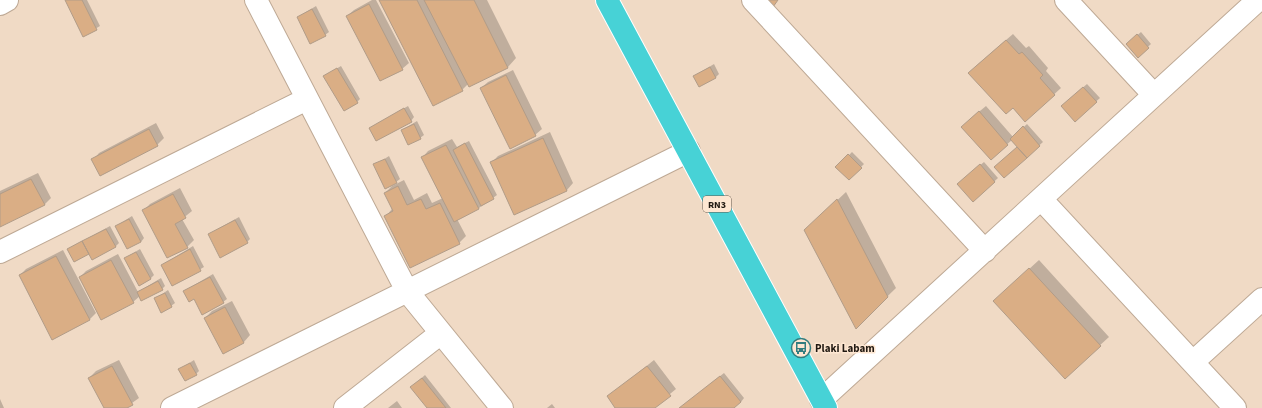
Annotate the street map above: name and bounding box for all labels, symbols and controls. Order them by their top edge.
road number: RN3 [703,196,731,212]
bus stop icon: Plaki Labam [790,337,812,359]
place label: Plaki Labam [815,341,875,356]

